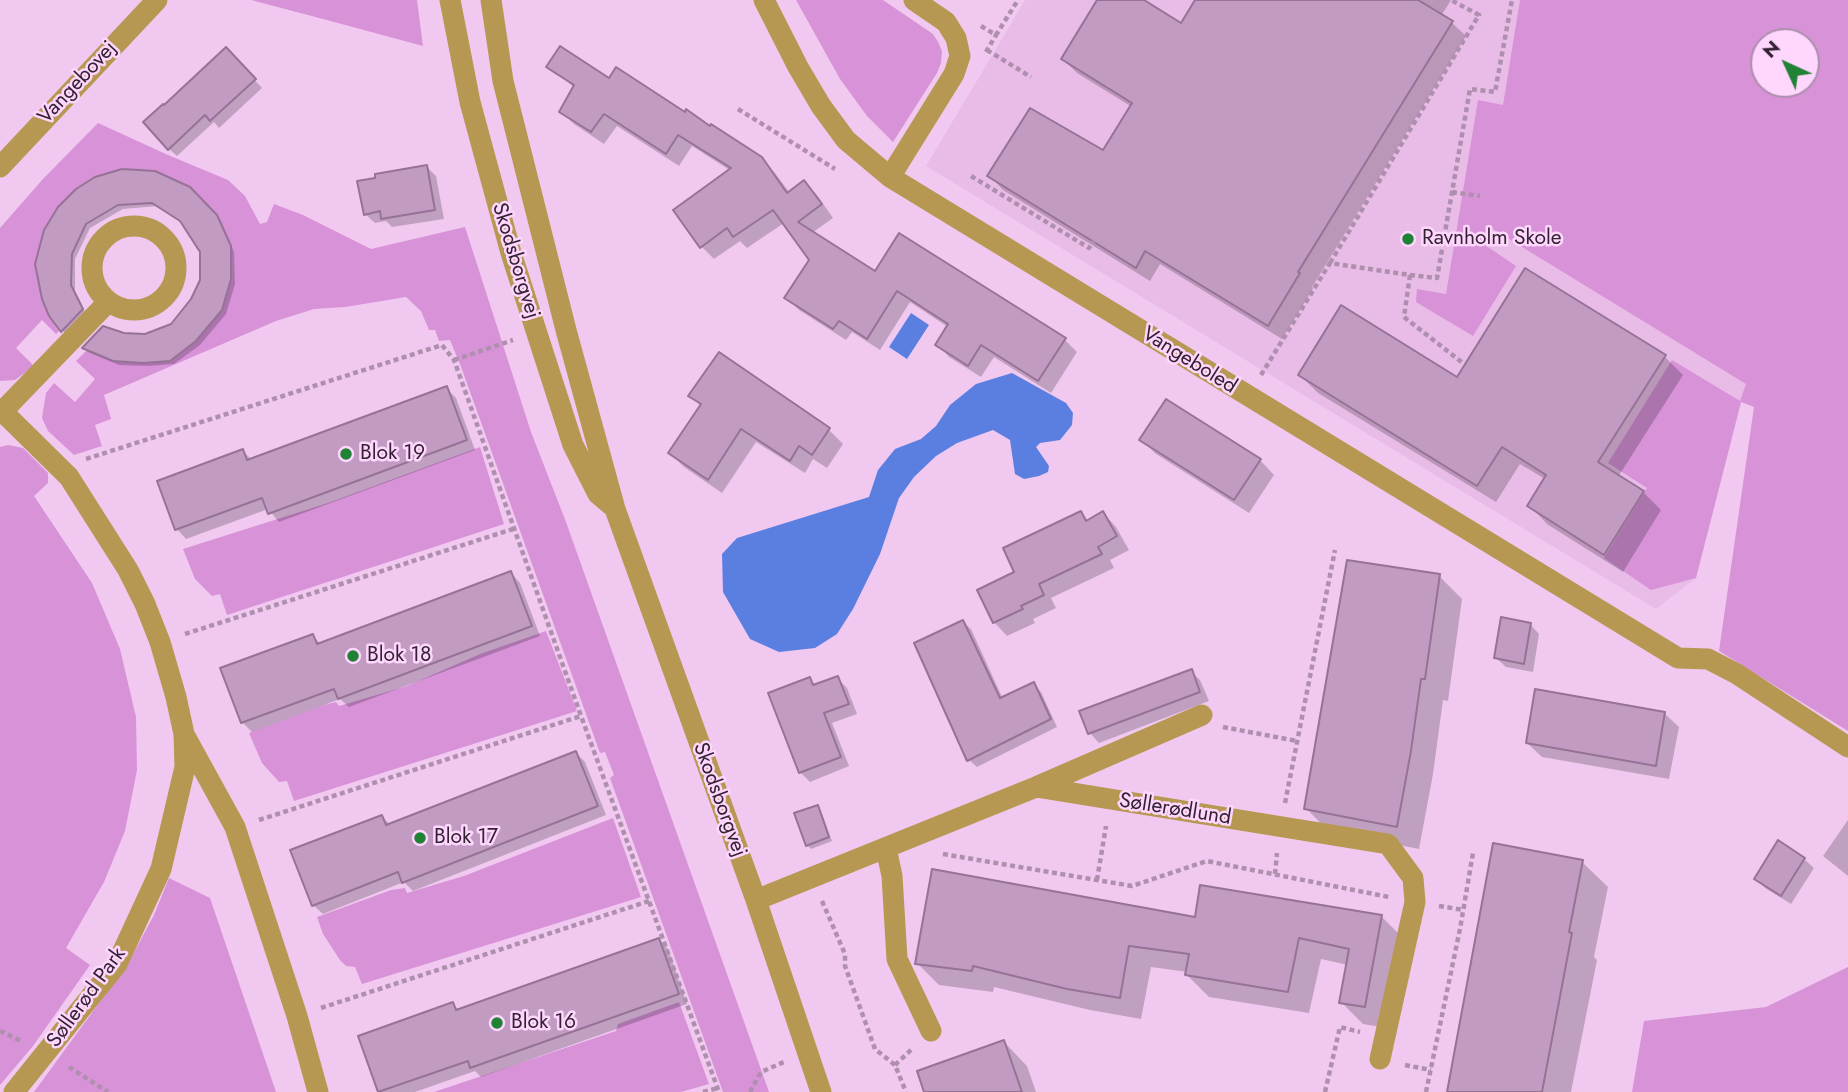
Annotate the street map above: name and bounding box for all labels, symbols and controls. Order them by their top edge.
north arrow [1750,28,1820,98]
text: N [1756,34,1786,64]
street label: Vangebovej [33,36,123,130]
street label: Skodsborgvej [485,200,545,322]
place label: Ravnholm Skole [1422,226,1562,252]
marker: Ravnholm Skole [1400,231,1416,247]
street label: Vangeboled [1137,322,1241,400]
place label: Blok 19 [360,441,425,467]
marker: Blok 19 [338,446,354,462]
place label: Blok 18 [367,643,431,669]
marker: Blok 18 [345,648,361,664]
street label: Skodsborgvej [687,739,751,861]
street label: Søllerødlund [1117,789,1233,831]
place label: Blok 17 [434,825,498,851]
marker: Blok 17 [412,830,428,846]
street label: Søllerød Park [42,943,132,1053]
place label: Blok 16 [511,1010,576,1036]
marker: Blok 16 [489,1015,505,1031]

